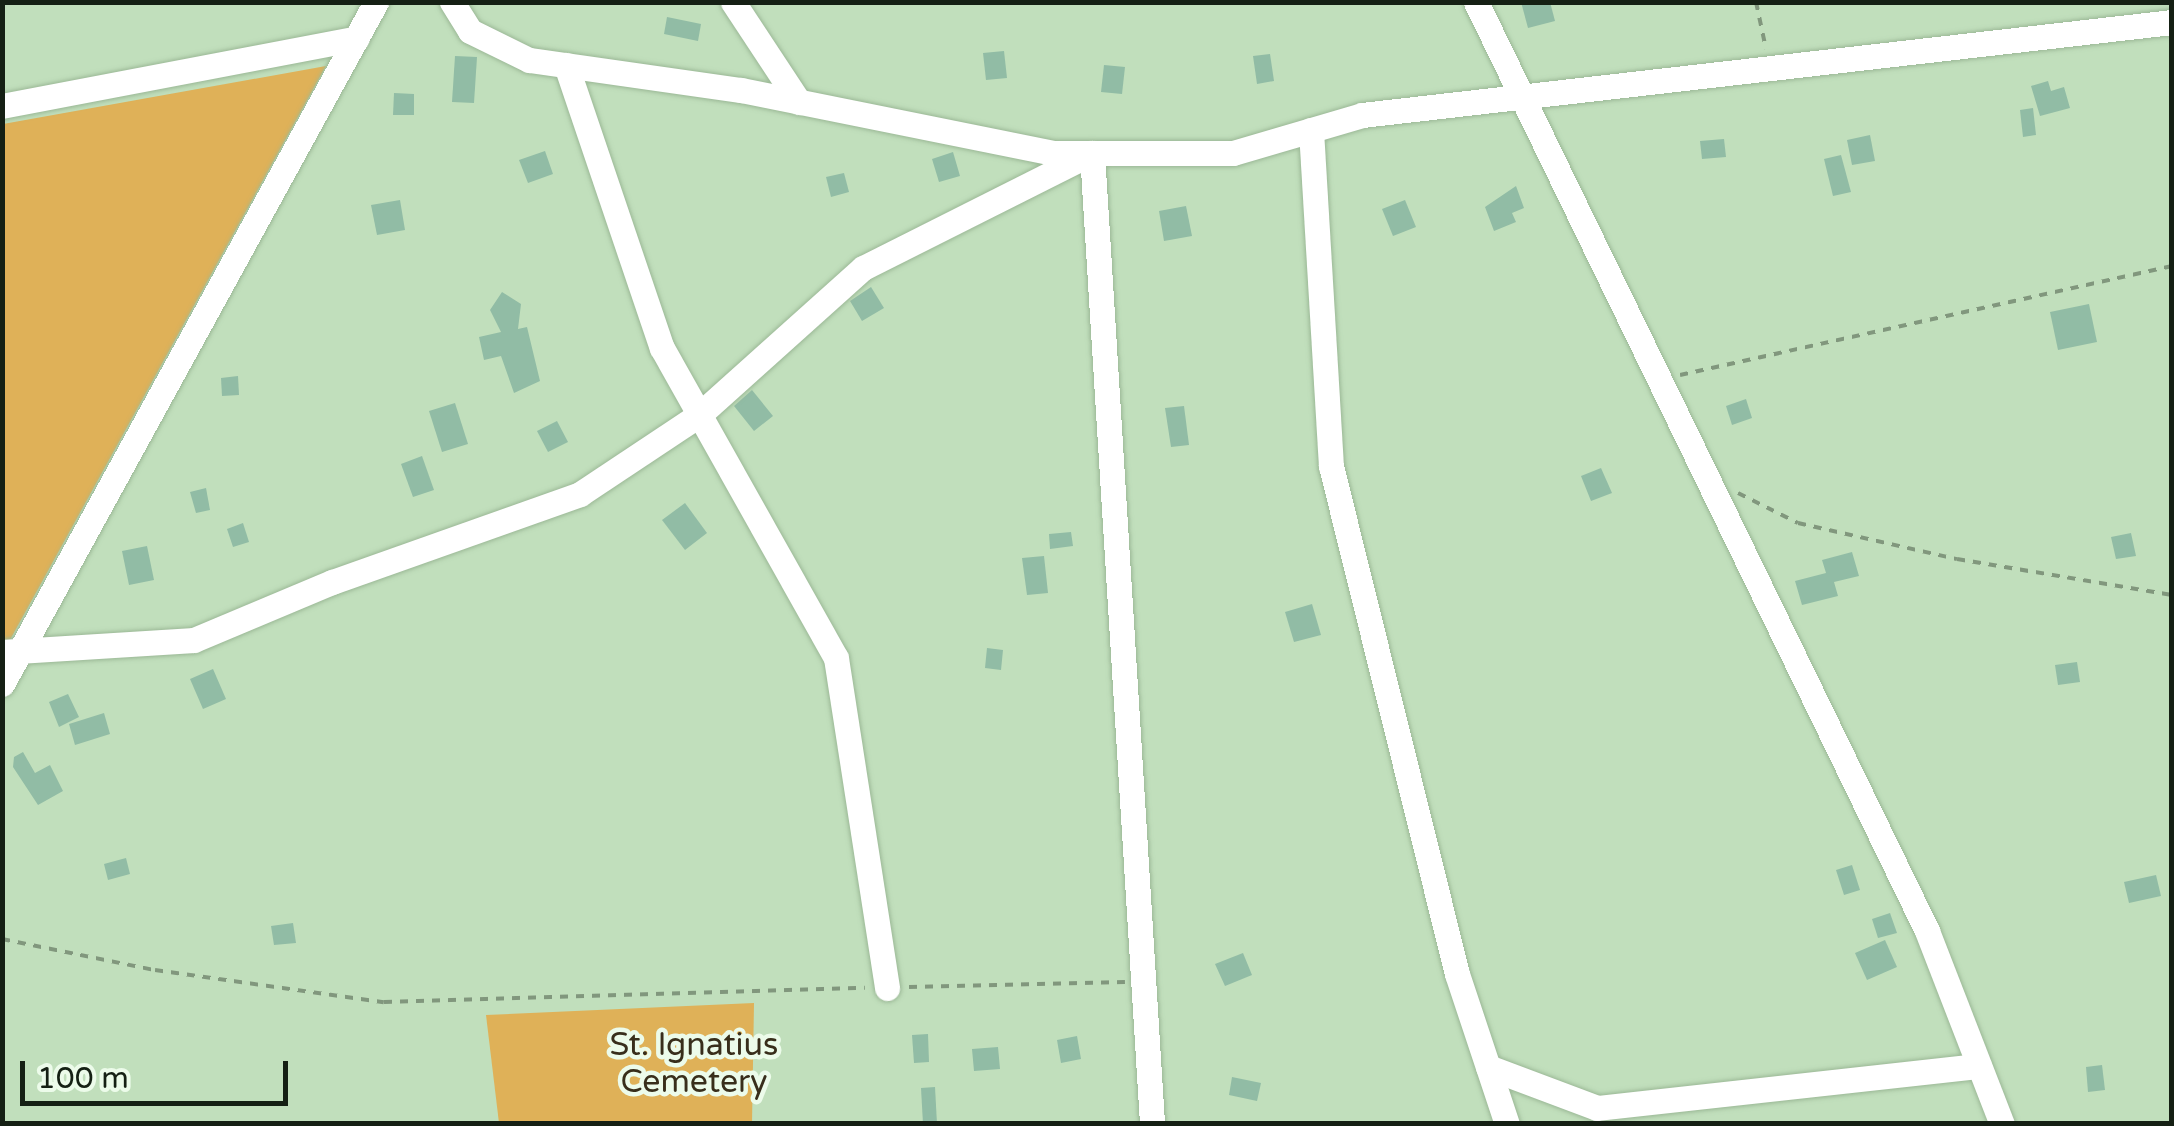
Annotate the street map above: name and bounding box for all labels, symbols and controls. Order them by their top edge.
park label: St. Ignatius Cemetery [610,1027,778,1102]
scale bar [25,1041,292,1103]
text: 100 m [37,1060,129,1097]

